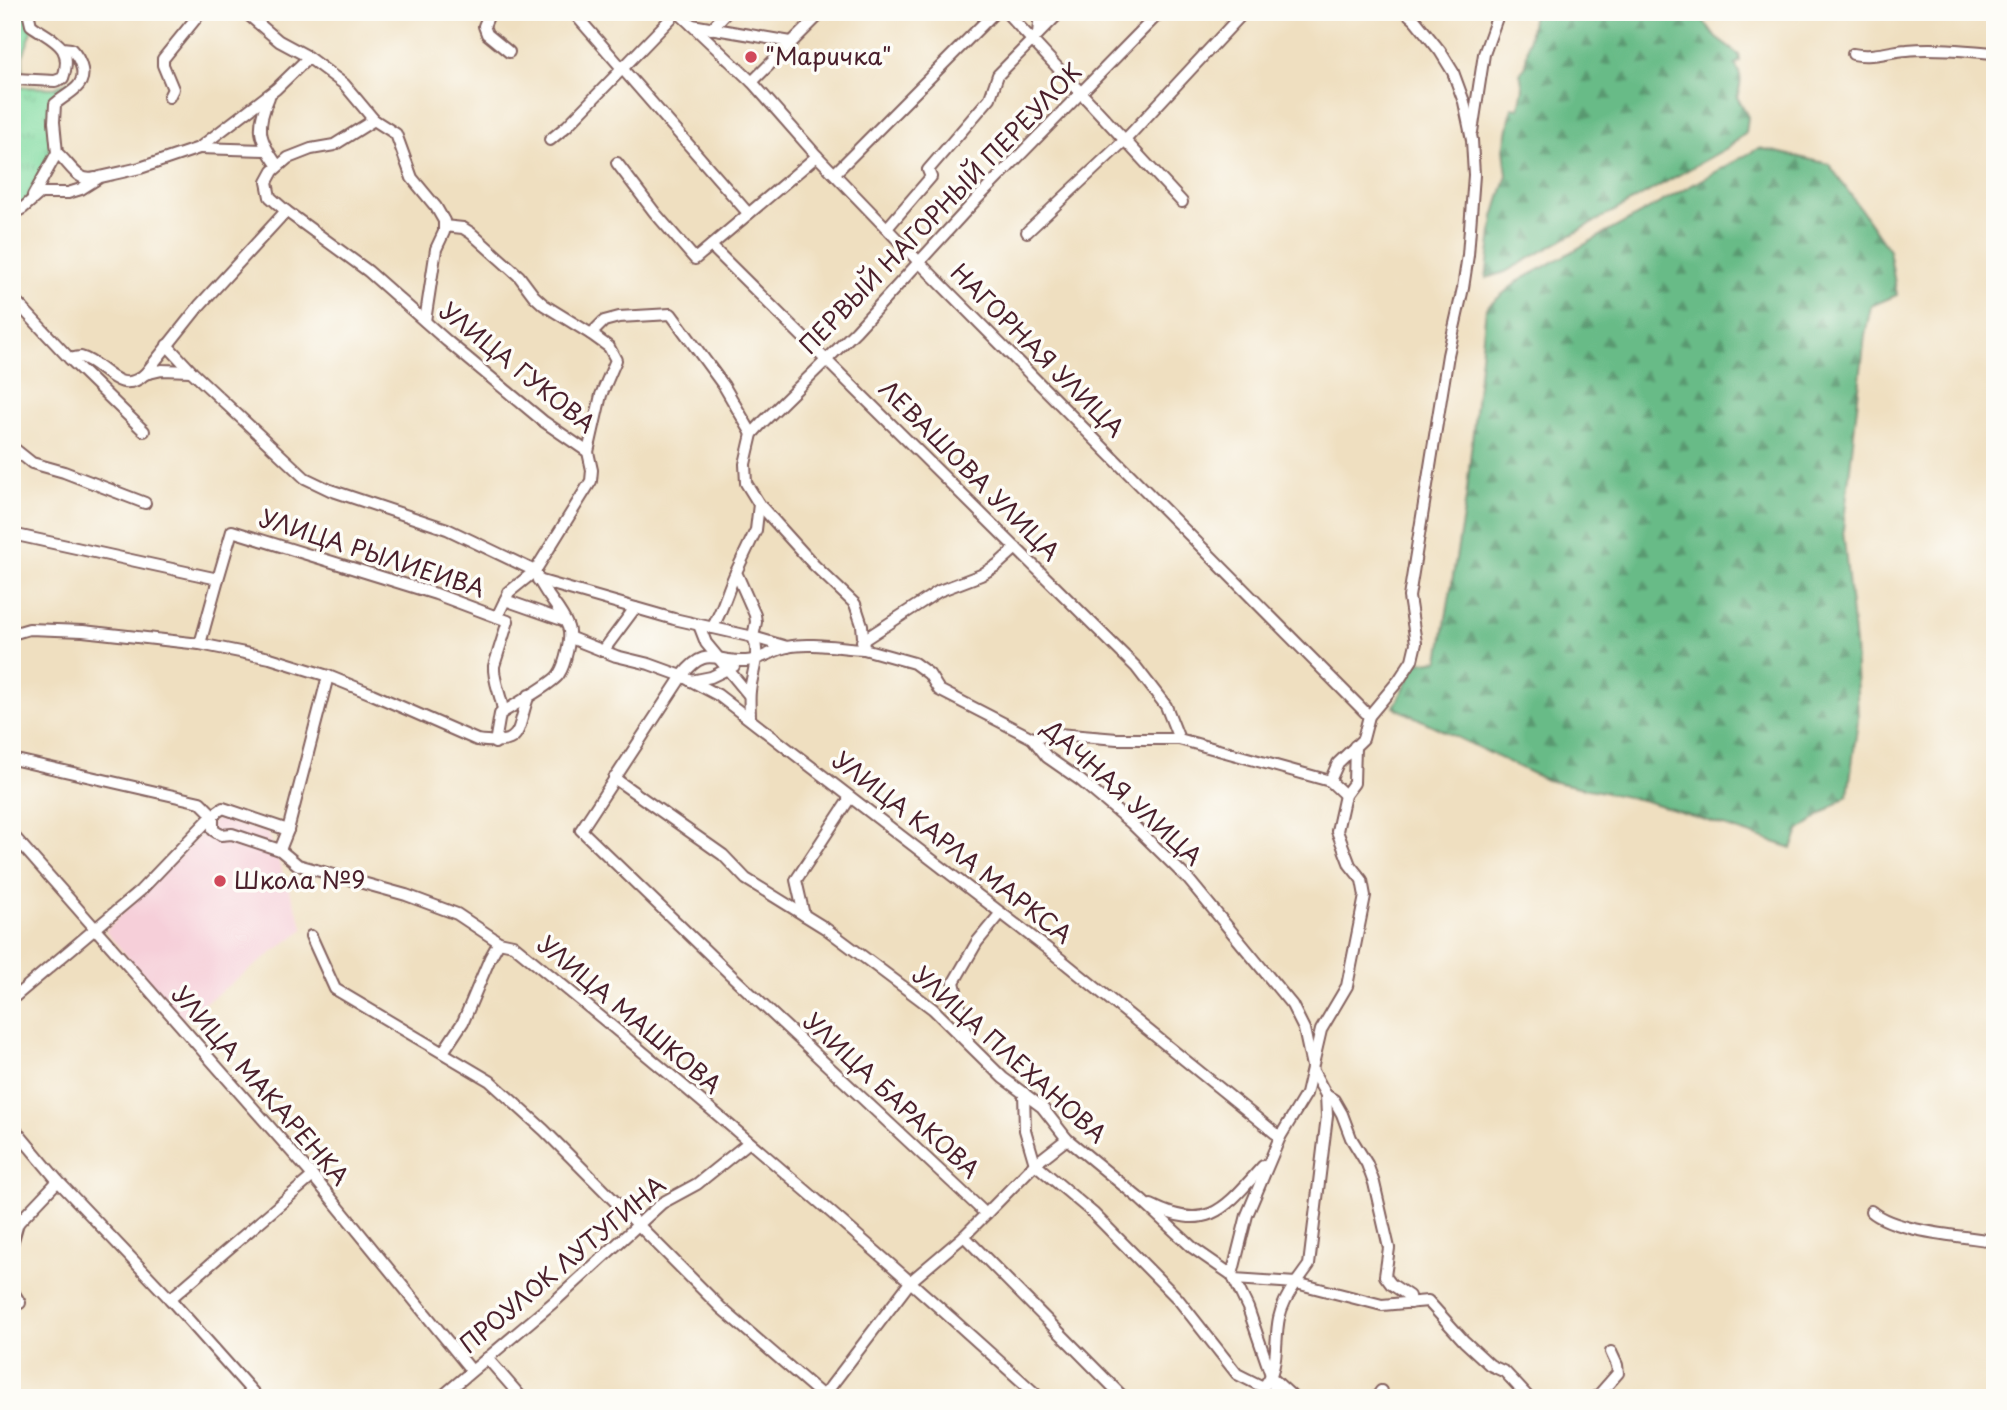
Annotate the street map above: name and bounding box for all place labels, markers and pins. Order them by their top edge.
place label: "Маричка" [765,37,892,73]
marker: "Маричка" [743,49,759,65]
place label: Школа №9 [234,861,365,897]
marker: Школа №9 [212,873,228,889]

